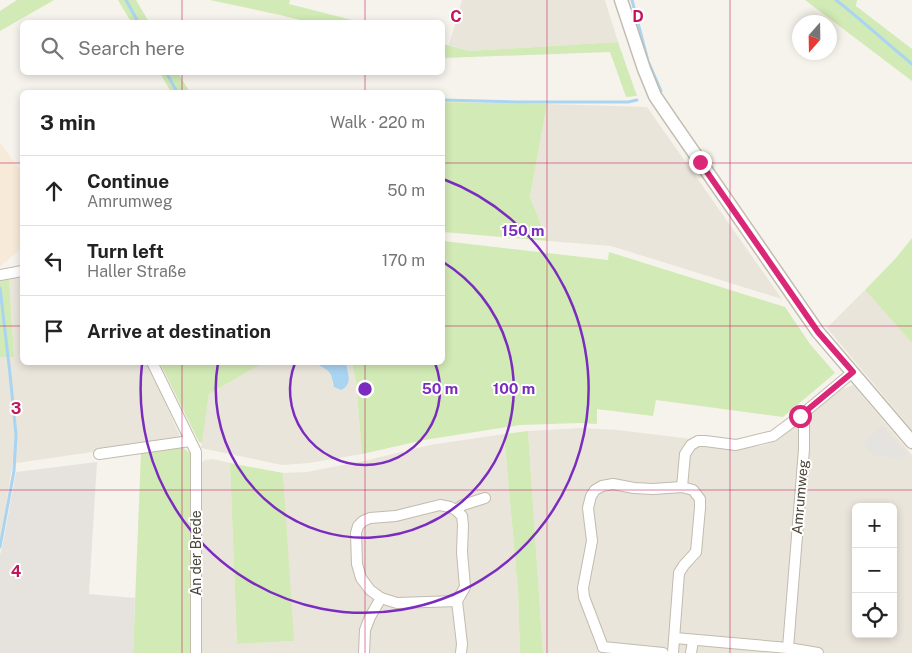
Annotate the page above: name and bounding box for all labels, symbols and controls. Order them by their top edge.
text: C [450,7,462,26]
text: D [632,7,644,26]
north arrow [792,15,837,60]
search box [20,20,445,75]
icon: search [38,34,66,62]
text: Search here [78,37,185,59]
text: 3 min [40,110,96,135]
text: Walk · 220 m [330,113,425,132]
route end [689,151,712,174]
text: Continue [87,170,169,192]
icon: ahead [40,177,68,205]
text: 50 m [387,181,425,200]
text: Amrumweg [87,192,173,211]
text: 150 m [501,222,545,239]
text: Turn left [87,240,164,262]
icon: left [40,247,68,275]
text: 170 m [382,251,425,270]
text: Haller Straße [87,262,186,281]
icon: arrive [40,317,68,345]
text: Arrive at destination [87,320,271,342]
centre of rings [356,380,374,398]
text: 50 m [422,380,458,397]
text: 100 m [493,380,535,397]
text: 3 [11,399,21,418]
route start [789,405,812,428]
street label: Amrumweg [789,459,811,535]
map controls [852,503,897,638]
button: + [852,503,897,548]
street label: An der Brede [188,510,204,596]
button: − [852,548,897,593]
text: 4 [11,562,22,581]
button: locate [852,593,897,638]

